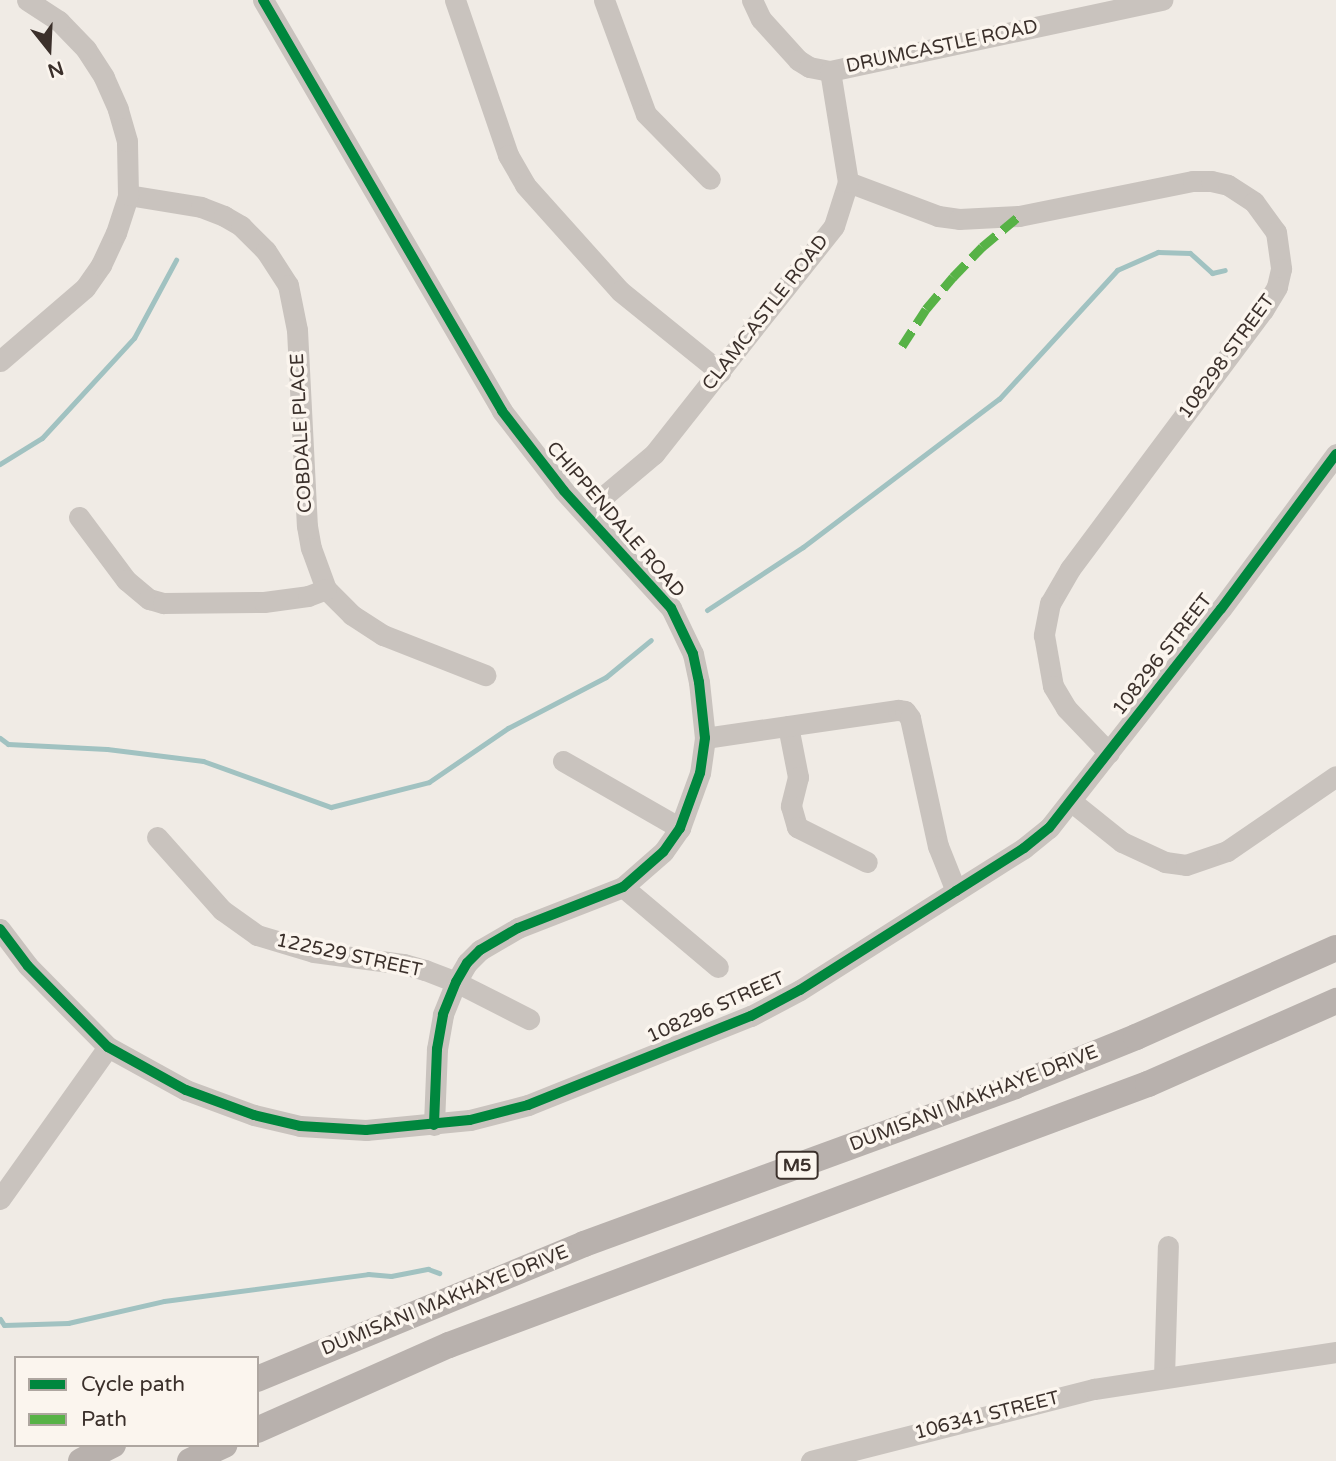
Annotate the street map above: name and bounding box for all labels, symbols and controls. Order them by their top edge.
north arrow [14,14,84,84]
street label: DRUMCASTLE ROAD [844,16,1040,78]
text: N [45,56,66,82]
street label: CLAMCASTLE ROAD [698,231,834,395]
street label: 108298 STREET [1174,290,1280,424]
street label: COBDALE PLACE [286,352,318,514]
street label: CHIPPENDALE ROAD [541,437,689,603]
street label: 108296 STREET [1108,589,1218,721]
street label: 122529 STREET [274,929,424,983]
street label: 108296 STREET [644,967,788,1049]
street label: DUMISANI MAKHAYE DRIVE [847,1041,1101,1157]
road number: M5 [774,1150,820,1180]
street label: DUMISANI MAKHAYE DRIVE [318,1241,572,1361]
legend [14,1356,259,1447]
text: Cycle path [81,1372,185,1397]
street label: 106341 STREET [912,1387,1062,1445]
text: Path [81,1407,127,1432]

